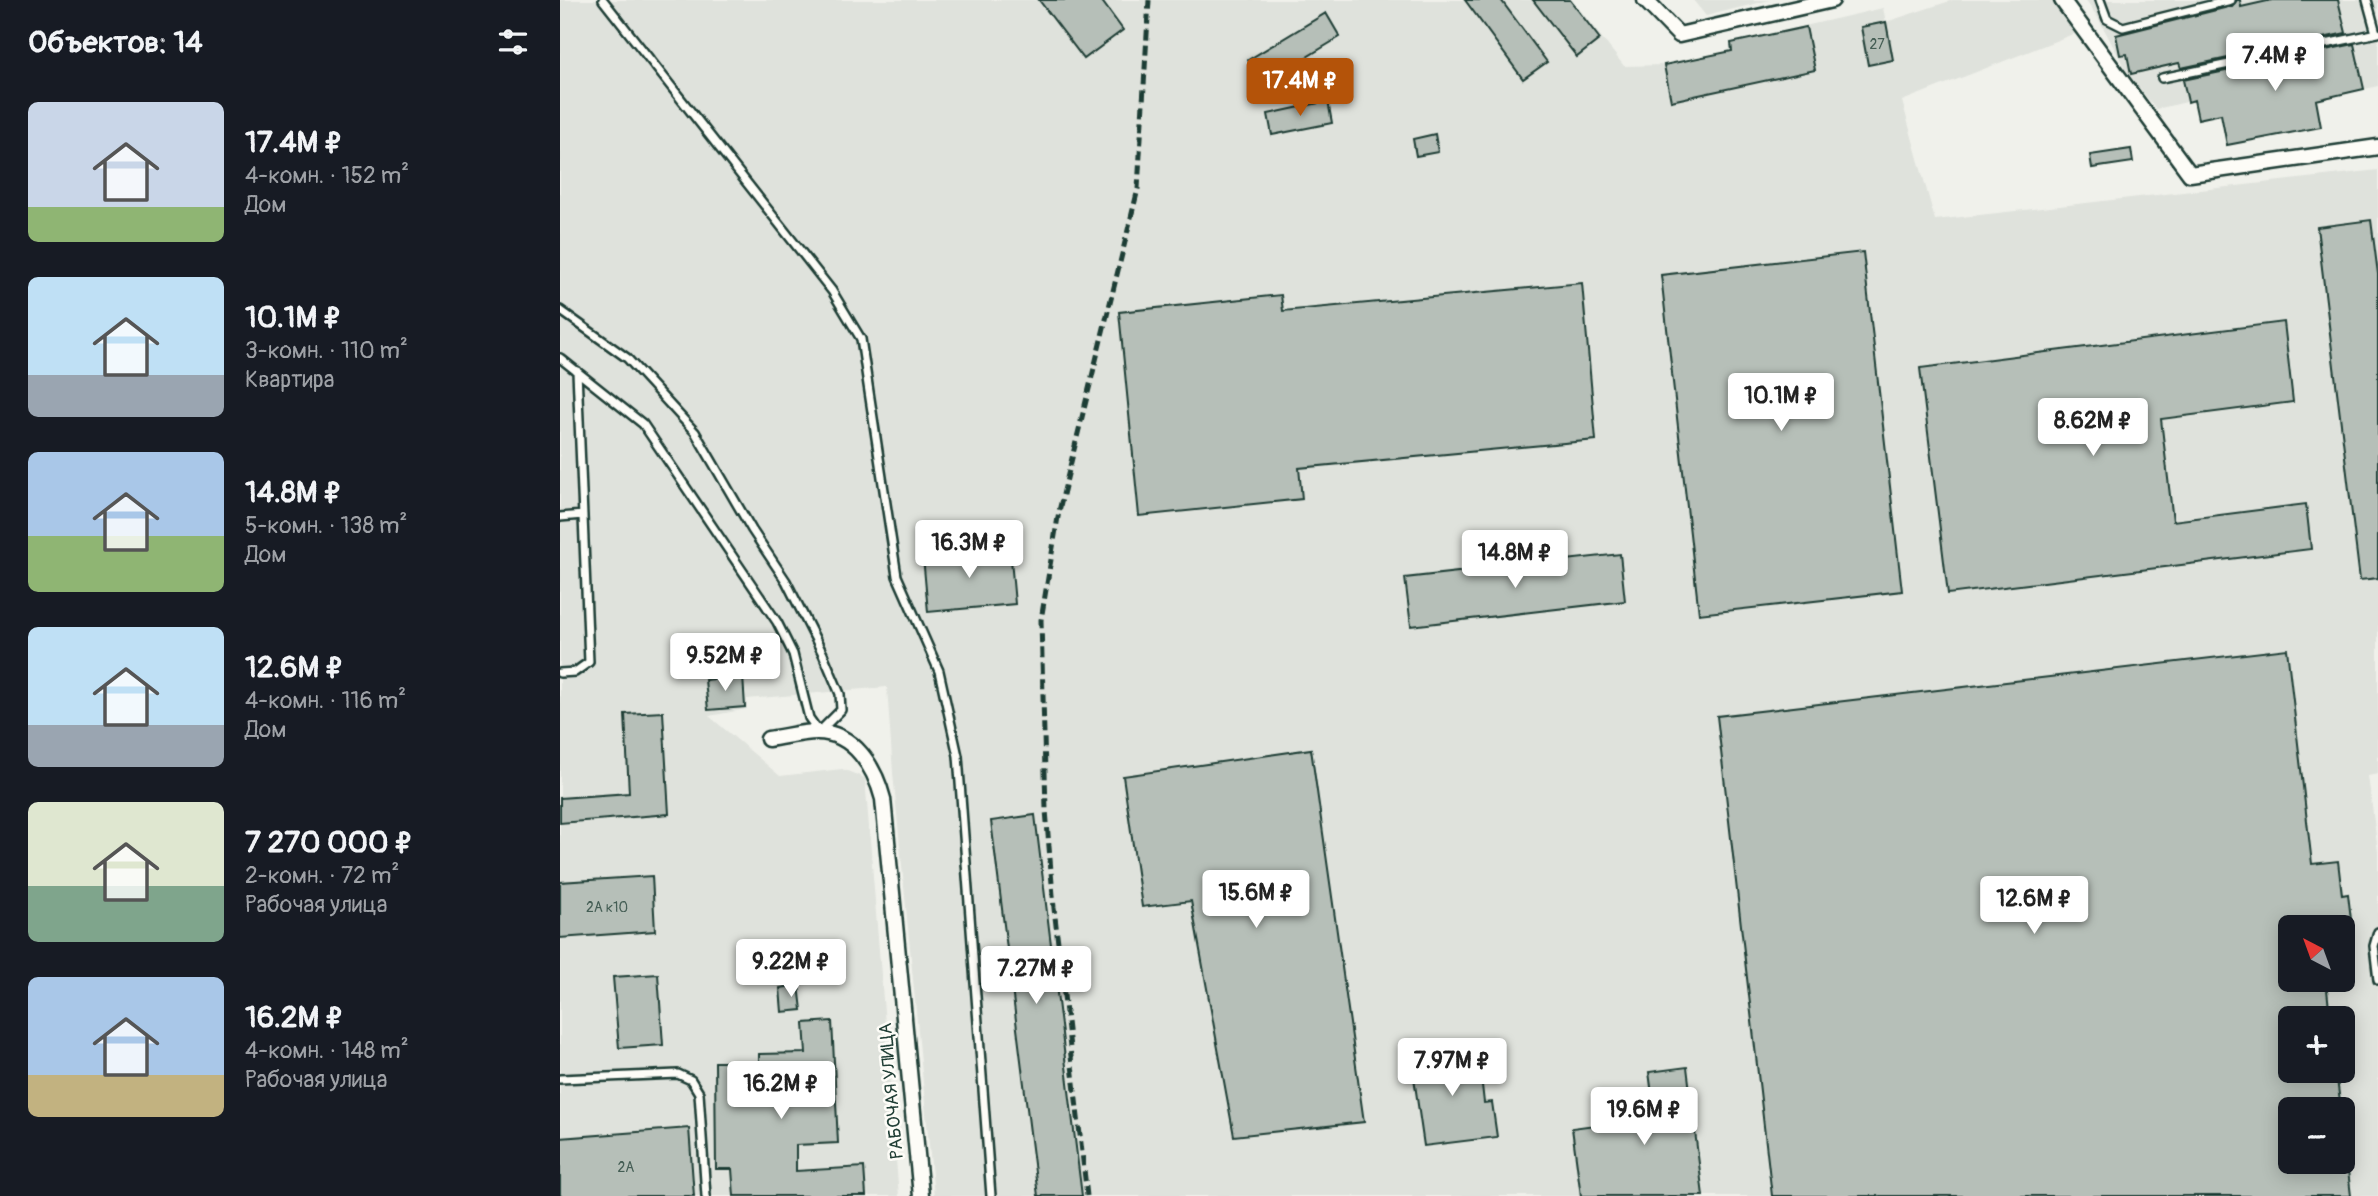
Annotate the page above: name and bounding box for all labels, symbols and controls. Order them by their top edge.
icon: filters [494,23,532,61]
text: Объектов: 14 [28,24,203,61]
pin: 7.4M ₽ [2218,34,2332,93]
house number: 27 [1869,36,1885,53]
text: 7.4M ₽ [2242,41,2308,70]
pin: 17.4M ₽ [1235,58,1365,118]
text: 17.4M ₽ [1263,66,1337,95]
text: 17.4M ₽ [245,124,343,161]
icon: home [84,130,168,214]
text: 4-комн. · 152 m² [245,161,409,190]
text: Дом [245,190,286,219]
text: 10.1M ₽ [245,299,342,336]
icon: home [84,305,168,389]
text: 3-комн. · 110 m² [245,336,408,365]
text: Квартира [245,365,334,394]
pin: 10.1M ₽ [1716,374,1846,433]
text: 10.1M ₽ [1744,381,1818,410]
pin: 8.62M ₽ [2028,398,2158,458]
text: 8.62M ₽ [2054,406,2132,435]
text: 14.8M ₽ [245,474,342,511]
icon: home [84,480,168,564]
text: 5-комн. · 138 m² [245,511,407,540]
pin: 16.3M ₽ [904,520,1034,580]
text: 16.3M ₽ [931,528,1007,557]
pin: 14.8M ₽ [1450,530,1580,590]
text: 14.8M ₽ [1478,538,1552,567]
text: Дом [245,540,286,569]
pin: 9.52M ₽ [660,634,790,693]
text: 9.52M ₽ [686,641,764,670]
text: 12.6M ₽ [245,649,344,686]
icon: home [84,655,168,739]
text: 4-комн. · 116 m² [245,686,406,715]
text: Дом [245,715,286,744]
text: 7 270 000 ₽ [245,824,413,861]
icon: home [84,830,168,914]
text: 2-комн. · 72 m² [245,861,399,890]
pin: 15.6M ₽ [1191,870,1321,930]
pin: 12.6M ₽ [1969,876,2099,936]
text: 15.6M ₽ [1218,878,1294,907]
text: 12.6M ₽ [1996,884,2072,913]
text: Рабочая улица [245,890,387,919]
house number: 2А к10 [586,899,628,916]
north arrow [2278,915,2356,992]
map controls [2278,915,2355,1174]
pin: 9.22M ₽ [726,940,856,999]
pin: 7.27M ₽ [971,946,1101,1006]
text: 9.22M ₽ [752,947,830,976]
text: 7.27M ₽ [997,954,1075,983]
text: 16.2M ₽ [245,999,344,1036]
icon: home [84,1005,168,1089]
button: + [2278,1006,2355,1083]
street label: РАБОЧАЯ УЛИЦА [874,1022,909,1160]
text: 4-комн. · 148 m² [245,1036,409,1065]
pin: 7.97M ₽ [1387,1038,1517,1098]
text: 7.97M ₽ [1414,1046,1490,1075]
pin: 16.2M ₽ [716,1062,846,1121]
text: Рабочая улица [245,1065,387,1094]
text: 16.2M ₽ [743,1069,819,1098]
pin: 19.6M ₽ [1579,1088,1709,1147]
text: 19.6M ₽ [1607,1095,1681,1124]
button: − [2278,1097,2355,1174]
house number: 2А [618,1159,634,1176]

